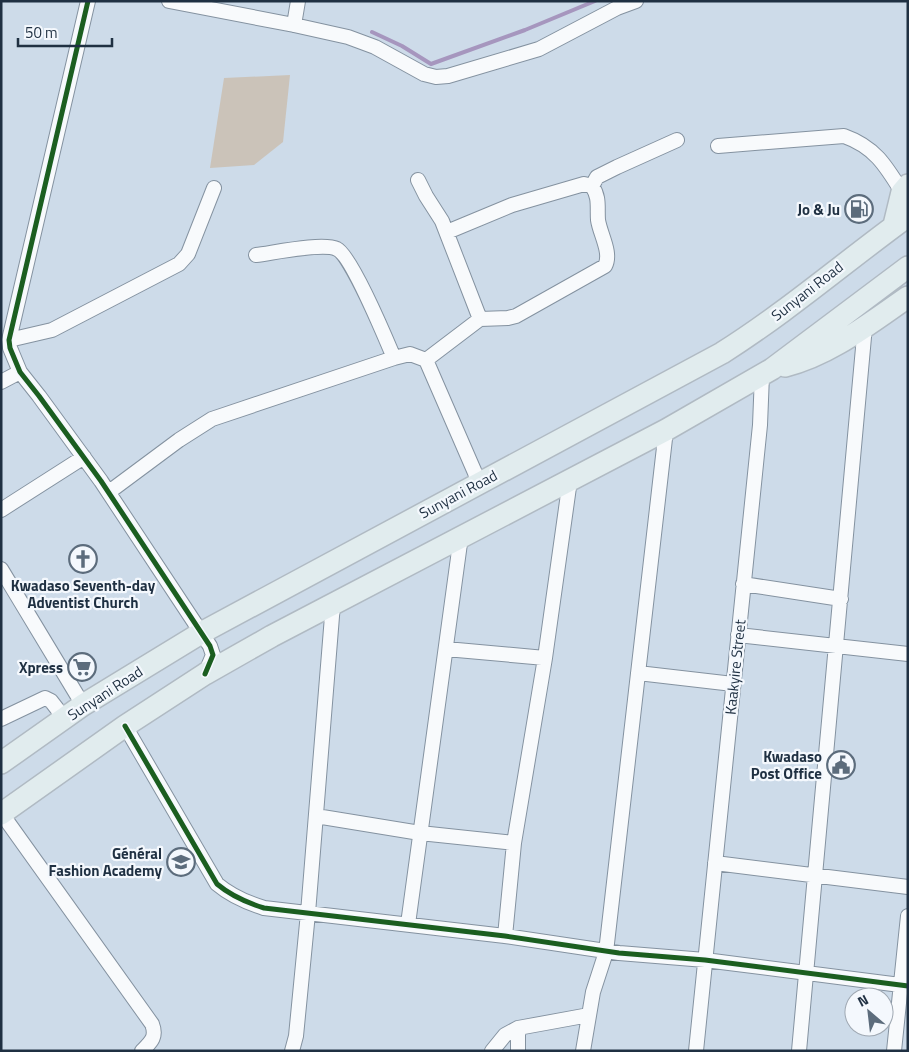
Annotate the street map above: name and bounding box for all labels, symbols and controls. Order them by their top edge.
scale bar [18,15,111,47]
text: 50 m [25,21,58,44]
fuel station icon: Jo & Ju [844,194,874,224]
place label: Jo & Ju [798,198,840,221]
street label: Sunyani Road [766,256,848,326]
street label: Sunyani Road [415,464,501,524]
church icon: Kwadaso Seventh-day Adventist Church [68,544,98,574]
place label: Kwadaso Seventh-day Adventist Church [11,574,156,614]
street label: Kaakyire Street [719,617,752,716]
supermarket icon: Xpress [67,652,97,682]
place label: Xpress [19,656,63,679]
street label: Sunyani Road [63,660,147,726]
place label: Kwadaso Post Office [751,745,822,785]
public building icon: Kwadaso Post Office [826,750,856,780]
place label: Général Fashion Academy [49,842,162,882]
school or university icon: Général Fashion Academy [166,847,196,877]
north arrow [844,987,894,1037]
text: N [853,989,872,1012]

